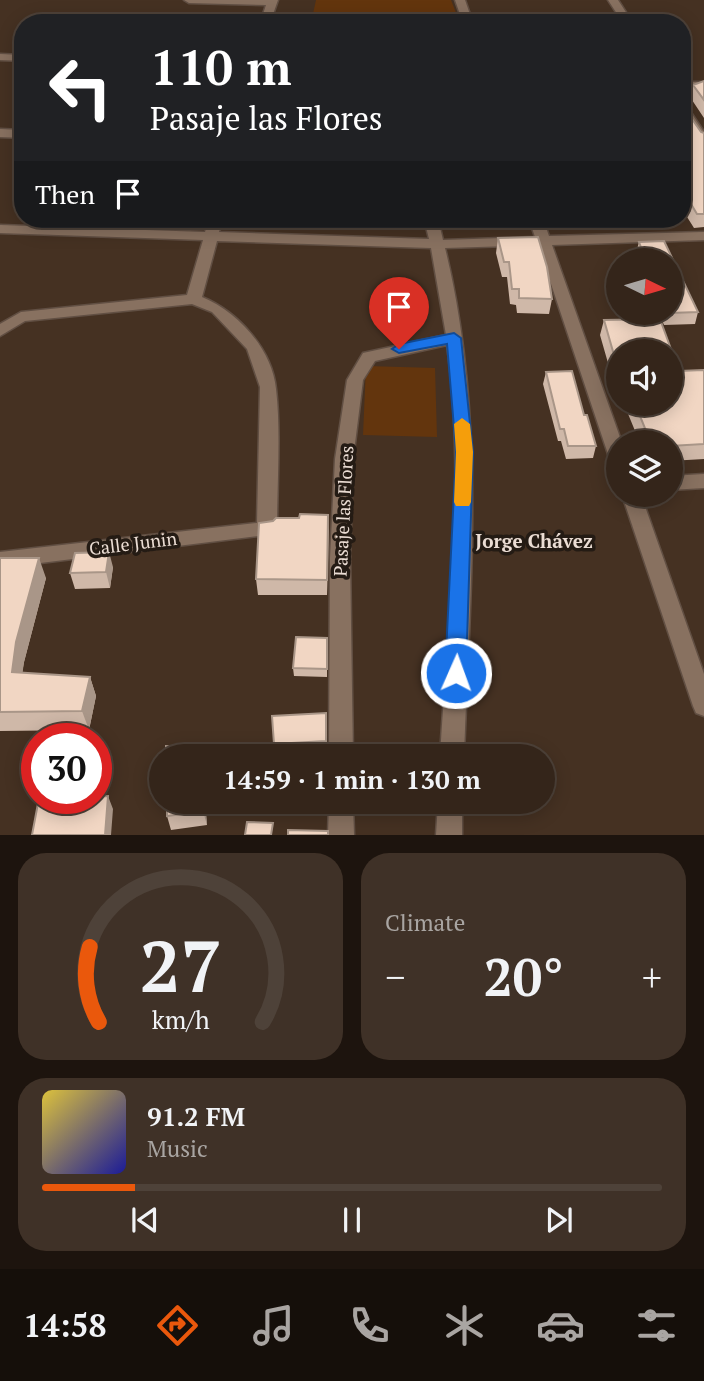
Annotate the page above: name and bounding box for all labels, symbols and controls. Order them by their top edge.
text: 110 m [150,34,292,99]
icon: left [35,42,126,133]
text: Pasaje las Flores [150,97,383,139]
icon: arrive [109,175,147,213]
text: Then [35,177,95,211]
north arrow [606,248,682,326]
map controls [606,248,683,507]
pin [369,277,429,349]
icon: arrive [380,288,418,326]
button: sound [606,339,683,416]
button: layers [606,430,683,507]
street label: Pasaje las Flores [328,445,358,577]
street label: Calle Junin [88,526,178,560]
district label: Jorge Chávez [475,528,593,553]
position arrow [419,636,493,710]
speed limit sign: 30 [21,723,112,814]
text: 14:59 · 1 min · 130 m [223,762,481,796]
text: Climate [385,907,465,938]
text: 27 [139,917,222,1014]
text: 20° [483,942,564,1011]
text: − [385,952,405,1002]
text: + [642,952,662,1002]
text: km/h [152,1003,210,1036]
text: 91.2 FM [147,1099,245,1133]
text: Music [147,1133,208,1164]
icon: previous [126,1201,164,1239]
icon: pause [333,1201,371,1239]
icon: next [540,1201,578,1239]
icon: directions [153,1301,202,1350]
icon: music [249,1301,298,1350]
icon: phone [345,1301,394,1350]
icon: climate [440,1301,489,1350]
icon: car [536,1301,585,1350]
icon: filters [632,1301,681,1350]
text: 14:58 [23,1304,107,1346]

